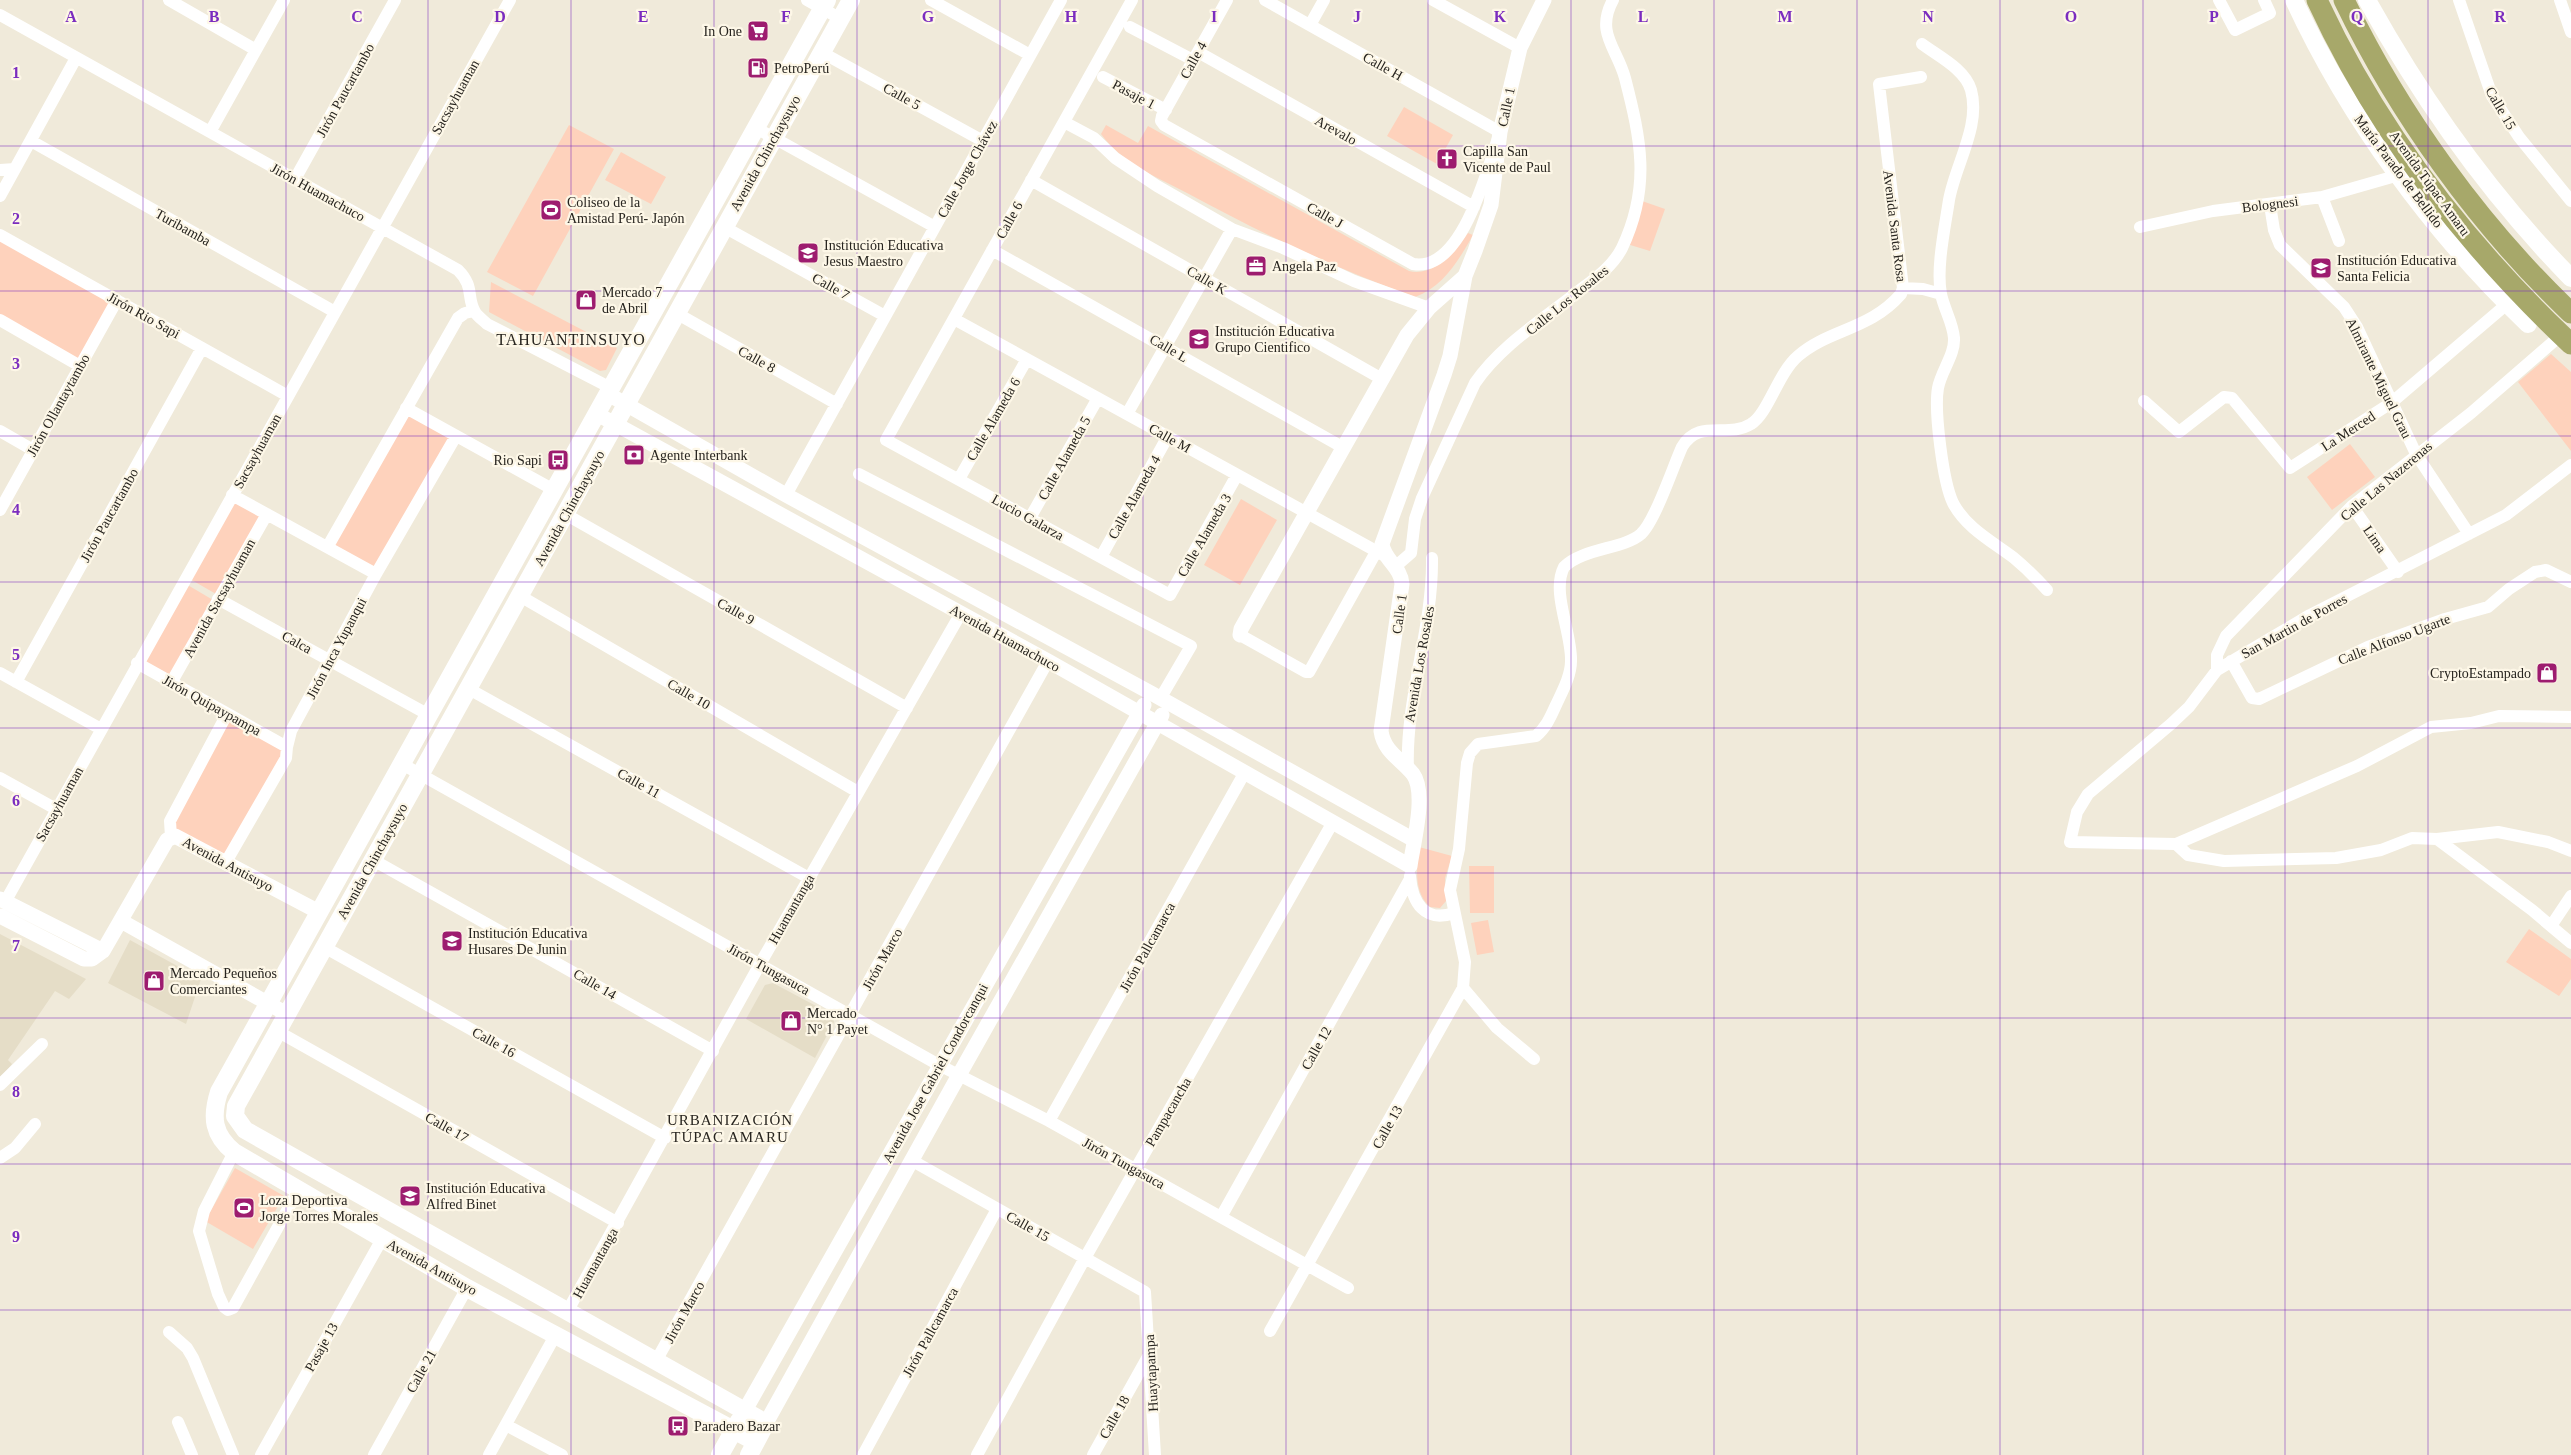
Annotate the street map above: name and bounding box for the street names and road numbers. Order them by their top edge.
street label: Calle 4 [1177,39,1210,81]
street label: Jirón Paucartambo [314,41,377,140]
street label: Calle H [1360,49,1405,83]
street label: Sacsayhuaman [429,57,482,137]
street label: Pasaje 1 [1110,77,1158,112]
street label: Calle 5 [881,80,923,113]
street label: Calle 15 [2482,84,2519,132]
street label: Calle 1 [1495,86,1518,128]
street label: Avenida Chinchaysuyo [727,93,804,214]
street label: María Parado de Bellido [2351,112,2446,231]
street label: Arevalo [1312,113,1359,148]
street label: Calle Jorge Chávez [935,118,1000,220]
street label: Avenida Túpac Amaru [2386,128,2473,239]
street label: Jirón Huamachuco [268,160,367,225]
street label: Avenida Santa Rosa [1880,169,1909,284]
street label: Bolognesi [2241,194,2299,215]
street label: Calle 6 [993,199,1026,241]
street label: Calle J [1304,200,1346,232]
street label: Turibamba [152,206,214,249]
street label: Calle K [1184,263,1229,298]
street label: Calle Los Rosales [1523,263,1611,338]
street label: Calle 7 [810,270,852,303]
street label: Jirón Rio Sapi [105,289,183,341]
street label: Almirante Miguel Grau [2343,316,2414,441]
street label: Calle L [1147,332,1191,365]
street label: Calle 8 [736,343,778,376]
street label: Jirón Ollantaytambo [24,351,93,459]
street label: Calle Alameda 6 [964,375,1023,463]
street label: La Merced [2319,409,2378,454]
street label: Sacsayhuaman [231,411,284,491]
street label: Calle Alameda 5 [1035,414,1094,503]
street label: Calle M [1146,421,1194,456]
street label: Calle Las Nazerenas [2337,439,2435,524]
street label: Avenida Chinchaysuyo [531,448,608,569]
street label: Calle Alameda 4 [1105,453,1164,542]
street label: Jirón Paucartambo [78,466,141,565]
street label: Calle Alameda 3 [1175,491,1234,579]
street label: Lucio Galarza [989,492,1067,544]
street label: Lima [2360,523,2390,556]
street label: Avenida Sacsayhuaman [181,536,258,660]
street label: San Martin de Porres [2239,591,2350,662]
street label: Calle 1 [1389,593,1410,635]
street label: Jirón Inca Yupanqui [303,595,369,701]
street label: Calle 9 [715,595,757,628]
street label: Avenida Huamachuco [947,602,1063,675]
street label: Avenida Los Rosales [1402,605,1437,723]
street label: Calle Alfonso Ugarte [2336,611,2452,668]
street label: Calca [279,628,315,657]
street label: Jirón Quipaypampa [160,672,264,739]
street label: Calle 10 [665,676,713,713]
street label: Sacsayhuaman [33,764,86,844]
street label: Calle 11 [615,766,663,801]
street label: Avenida Chinchaysuyo [334,801,411,922]
street label: Avenida Antisuyo [180,834,276,895]
street label: Huamantanga [766,871,818,947]
street label: Jirón Pallcamarca [1117,899,1179,995]
street label: Jirón Marco [859,926,905,993]
street label: Jirón Tungasuca [725,941,813,999]
street label: Calle 14 [571,966,619,1003]
street label: Avenida Jose Gabriel Condorcanqui [880,981,991,1165]
street label: Calle 16 [470,1024,518,1060]
street label: Calle 12 [1298,1024,1334,1072]
street label: Pampacancha [1143,1074,1195,1149]
street label: Calle 13 [1369,1103,1405,1151]
street label: Calle 17 [423,1109,471,1145]
street label: Jirón Tungasuca [1080,1135,1168,1193]
street label: Calle 15 [1004,1208,1052,1244]
street label: Huamantanga [570,1225,621,1301]
street label: Avenida Antisuyo [384,1237,479,1298]
street label: Jirón Marco [661,1279,707,1346]
street label: Jirón Pallcamarca [900,1284,962,1380]
street label: Pasaje 13 [302,1320,341,1374]
street label: Huaytapampa [1142,1333,1161,1412]
street label: Calle 21 [403,1347,439,1395]
street label: Calle 18 [1096,1393,1132,1441]

